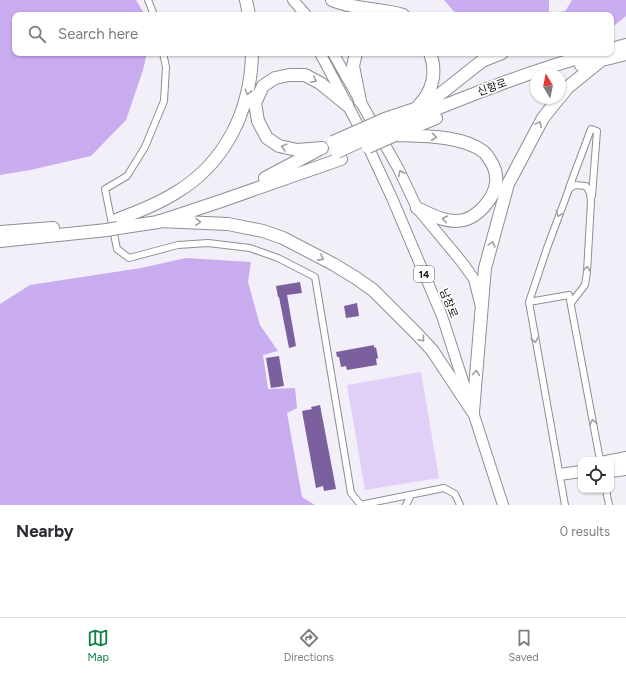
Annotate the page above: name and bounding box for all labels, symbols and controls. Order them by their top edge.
search box [12,12,614,56]
icon: search [26,23,48,45]
text: Search here [58,25,138,43]
north arrow [530,68,566,104]
one-way arrow [309,75,317,83]
street label: 신항로 [476,76,509,99]
one-way arrow [244,88,253,95]
one-way arrow [534,121,542,128]
one-way arrow [431,133,437,142]
one-way arrow [281,143,288,152]
one-way arrow [398,170,406,178]
one-way arrow [556,211,564,218]
one-way arrow [442,216,448,224]
one-way arrow [195,218,201,226]
one-way arrow [487,241,495,248]
one-way arrow [317,254,325,261]
road number: 14 [414,266,434,282]
one-way arrow [582,266,591,272]
street label: 남창로 [437,287,460,320]
one-way arrow [417,334,425,342]
one-way arrow [530,337,539,343]
one-way arrow [472,370,481,376]
one-way arrow [589,419,598,425]
map controls [578,457,614,493]
button: locate [578,457,614,493]
text: Nearby [16,521,74,541]
text: 0 results [560,524,610,539]
tab: Map [87,627,109,664]
tab: Directions [284,627,334,664]
tab: Saved [508,627,539,664]

